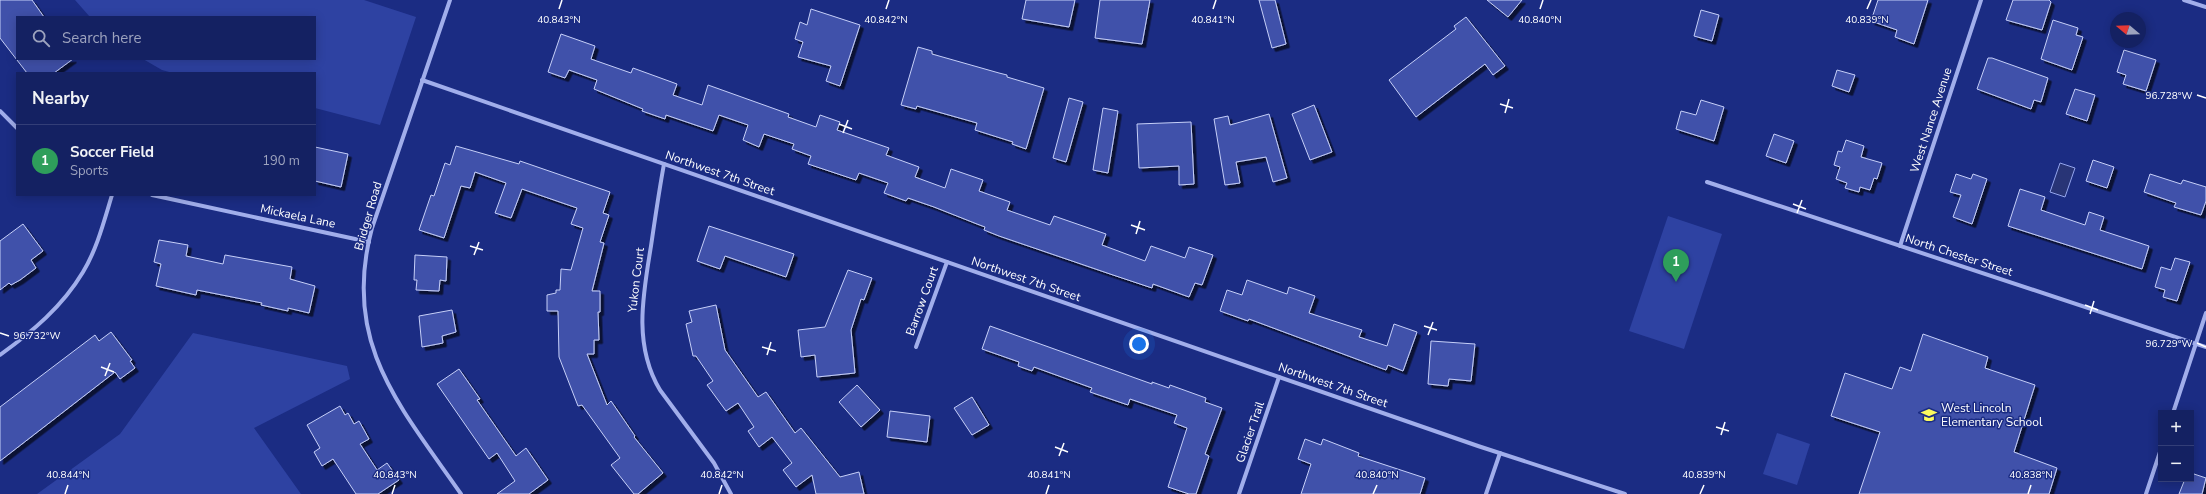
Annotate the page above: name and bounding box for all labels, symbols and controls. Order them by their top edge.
north arrow [2110,12,2146,48]
text: 40.843°N [537,13,581,27]
text: 40.842°N [864,13,908,27]
text: 40.841°N [1191,13,1235,27]
text: 40.840°N [1518,13,1562,27]
text: 40.839°N [1845,13,1889,27]
search box [16,16,316,60]
icon: search [30,27,52,49]
text: Search here [62,28,142,48]
street label: West Nance Avenue [1906,65,1956,175]
text: Nearby [32,87,89,110]
text: 96.728°W [2145,89,2193,103]
text: Soccer Field [70,142,154,162]
street label: Northwest 7th Street [663,147,778,199]
text: 1 [41,152,49,170]
text: 190 m [262,152,300,170]
text: Sports [70,162,109,180]
street label: Bridger Road [351,180,385,252]
street label: Mickaela Lane [259,200,337,232]
street label: North Chester Street [1903,230,2015,280]
street label: Yukon Court [624,246,648,314]
pin: 1 [1663,249,1689,282]
street label: Northwest 7th Street [969,253,1084,305]
street label: Barrow Court [902,263,942,338]
text: 96.732°W [13,329,61,343]
your location [1129,334,1149,354]
text: 96.729°W [2145,337,2193,351]
street label: Northwest 7th Street [1276,359,1391,411]
street label: Glacier Trail [1232,399,1268,465]
place label: West Lincoln Elementary School [1941,400,2043,430]
school or university icon: West Lincoln Elementary School [1920,406,1938,424]
map controls [2158,410,2194,482]
button: + [2158,410,2194,446]
button: − [2158,446,2194,482]
text: 40.844°N [46,468,90,482]
text: 40.843°N [373,468,417,482]
text: 40.842°N [700,468,744,482]
text: 40.841°N [1027,468,1071,482]
text: 40.840°N [1355,468,1399,482]
text: 40.839°N [1682,468,1726,482]
text: 40.838°N [2009,468,2053,482]

